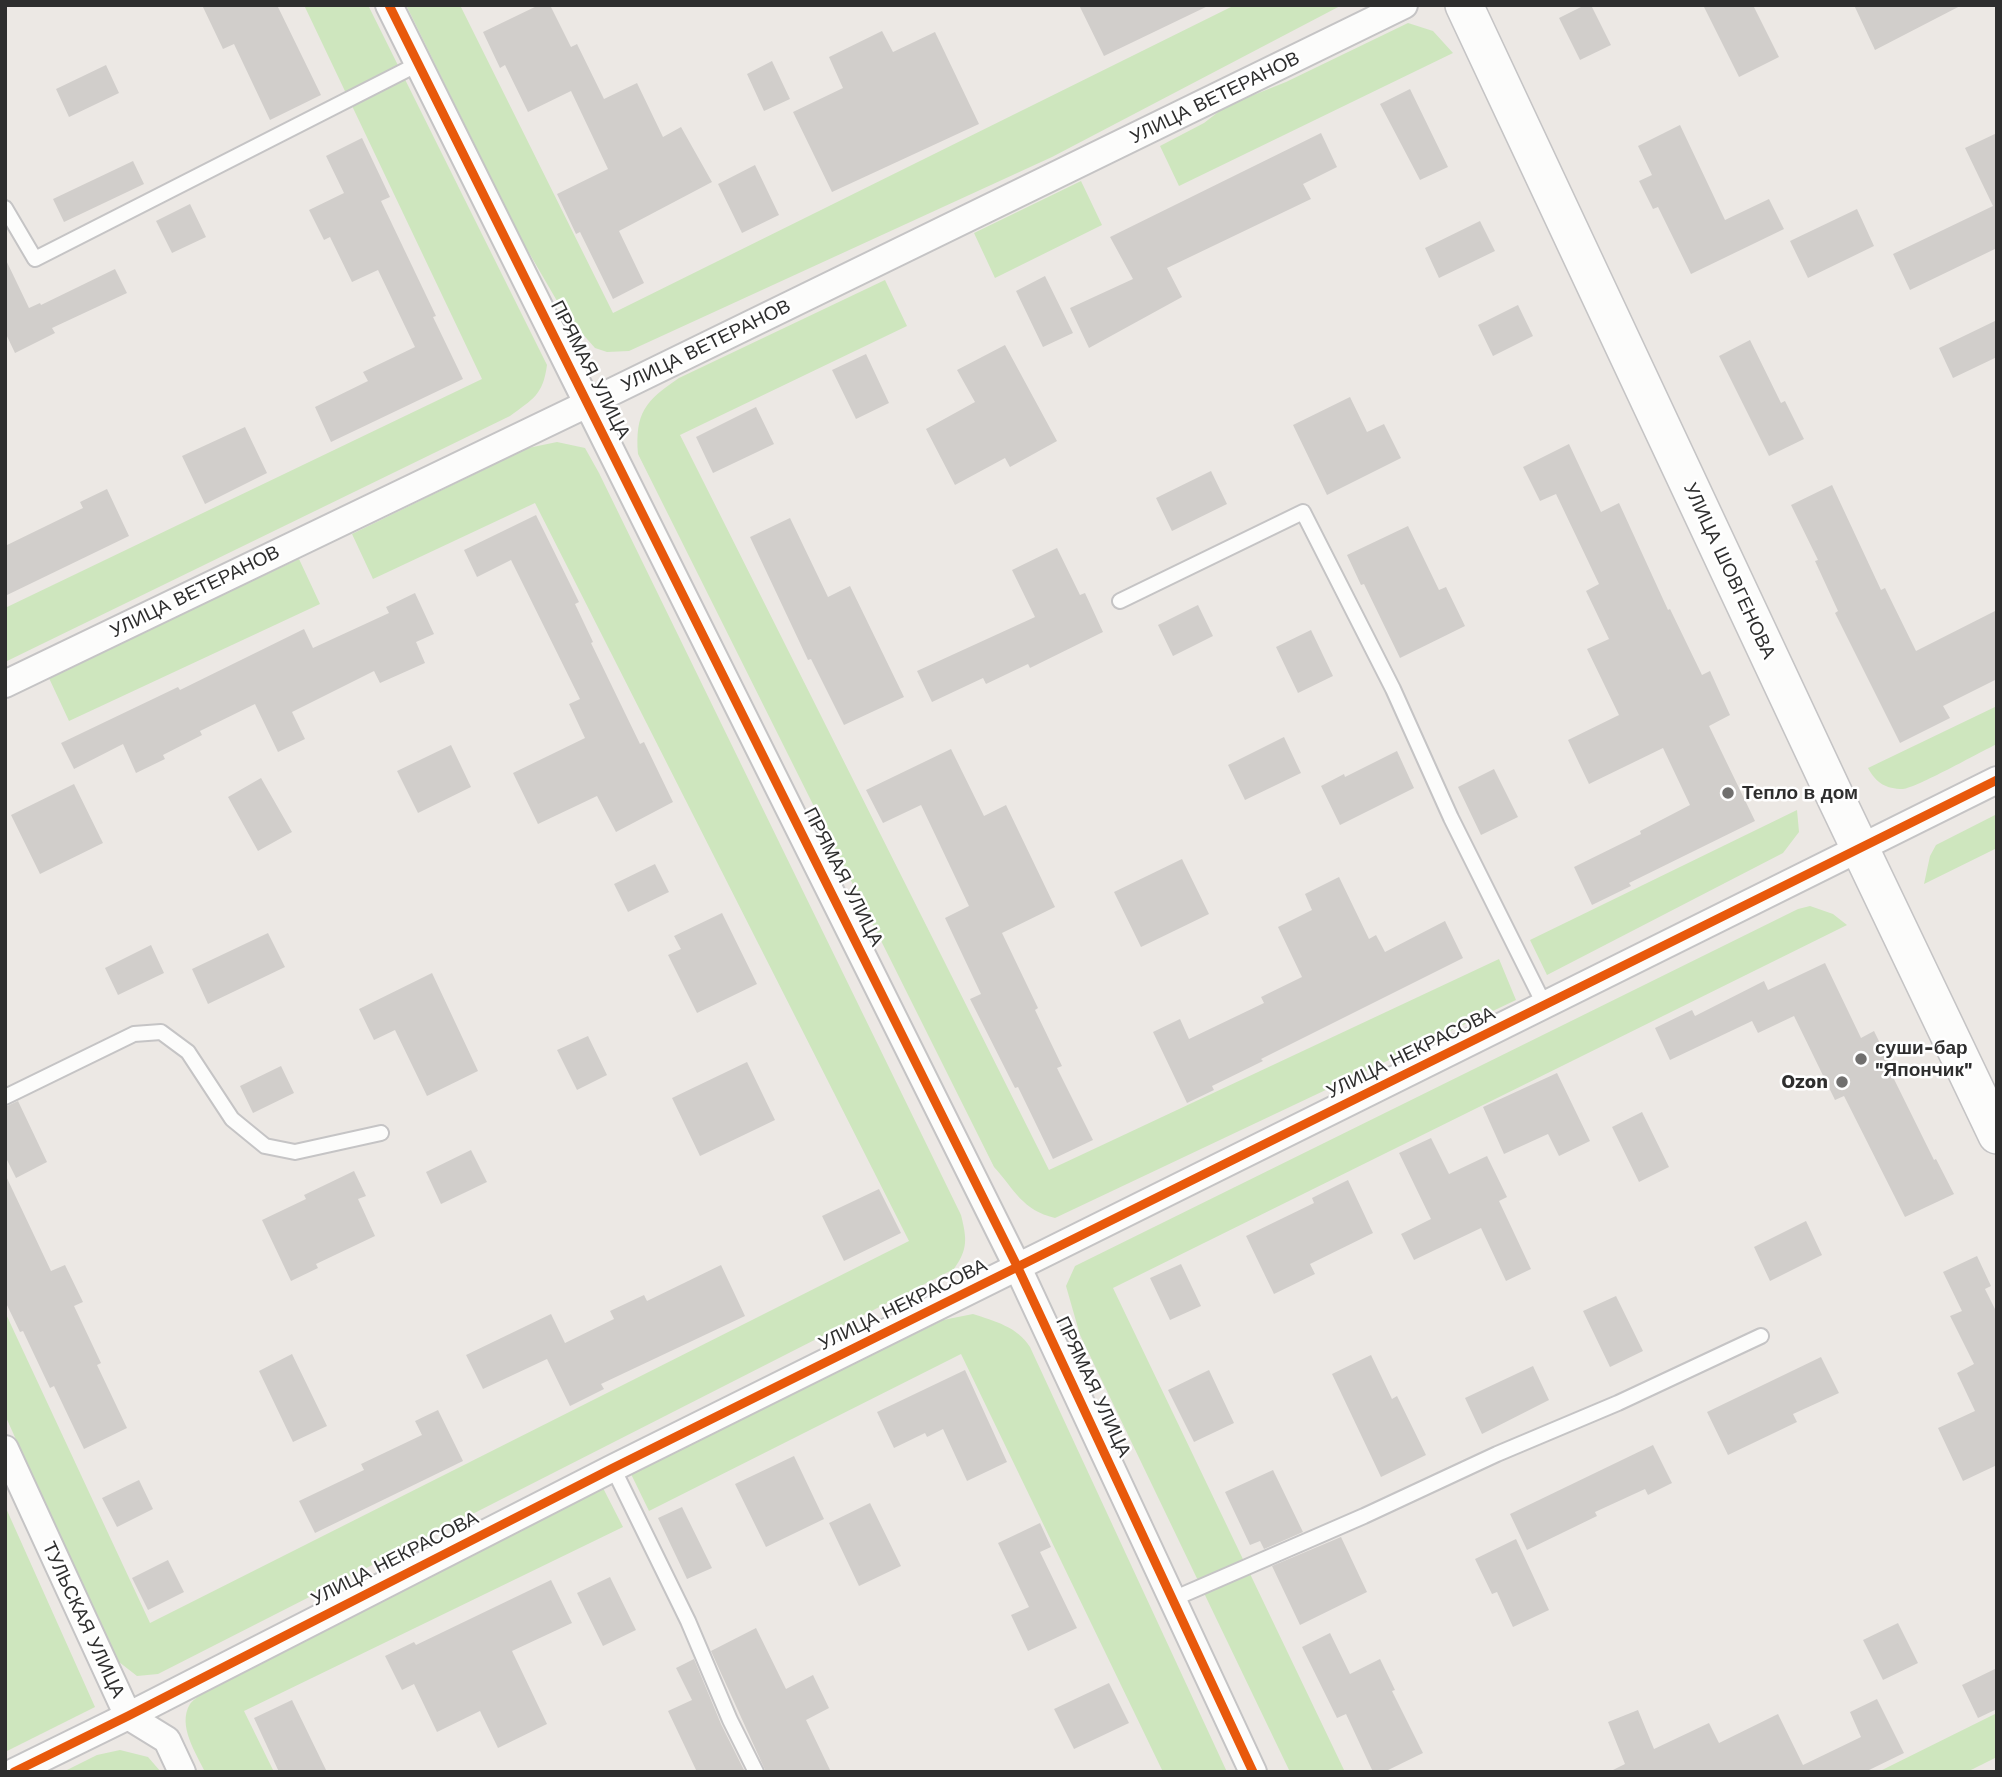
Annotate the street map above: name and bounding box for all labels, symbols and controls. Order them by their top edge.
street label: УЛИЦА ВЕТЕРАНОВ [1127,47,1303,149]
street label: УЛИЦА ВЕТЕРАНОВ [618,295,794,397]
street label: ПРЯМАЯ УЛИЦА [545,297,635,443]
street label: УЛИЦА ШОВГЕНОВА [1678,479,1780,663]
street label: УЛИЦА ВЕТЕРАНОВ [107,541,283,643]
place label: Тепло в дом [1742,782,1858,804]
marker: Тепло в дом [1720,785,1736,801]
street label: ПРЯМАЯ УЛИЦА [798,804,888,950]
street label: УЛИЦА НЕКРАСОВА [1323,1002,1499,1104]
place label: суши-бар "Япончик" [1875,1037,1972,1081]
marker: суши-бар "Япончик" [1853,1051,1869,1067]
place label: Ozon [1781,1071,1828,1093]
marker: Ozon [1834,1074,1850,1090]
street label: УЛИЦА НЕКРАСОВА [815,1254,991,1356]
street label: ПРЯМАЯ УЛИЦА [1050,1313,1136,1461]
street label: УЛИЦА НЕКРАСОВА [308,1507,482,1611]
street label: ТУЛЬСКАЯ УЛИЦА [37,1538,129,1702]

